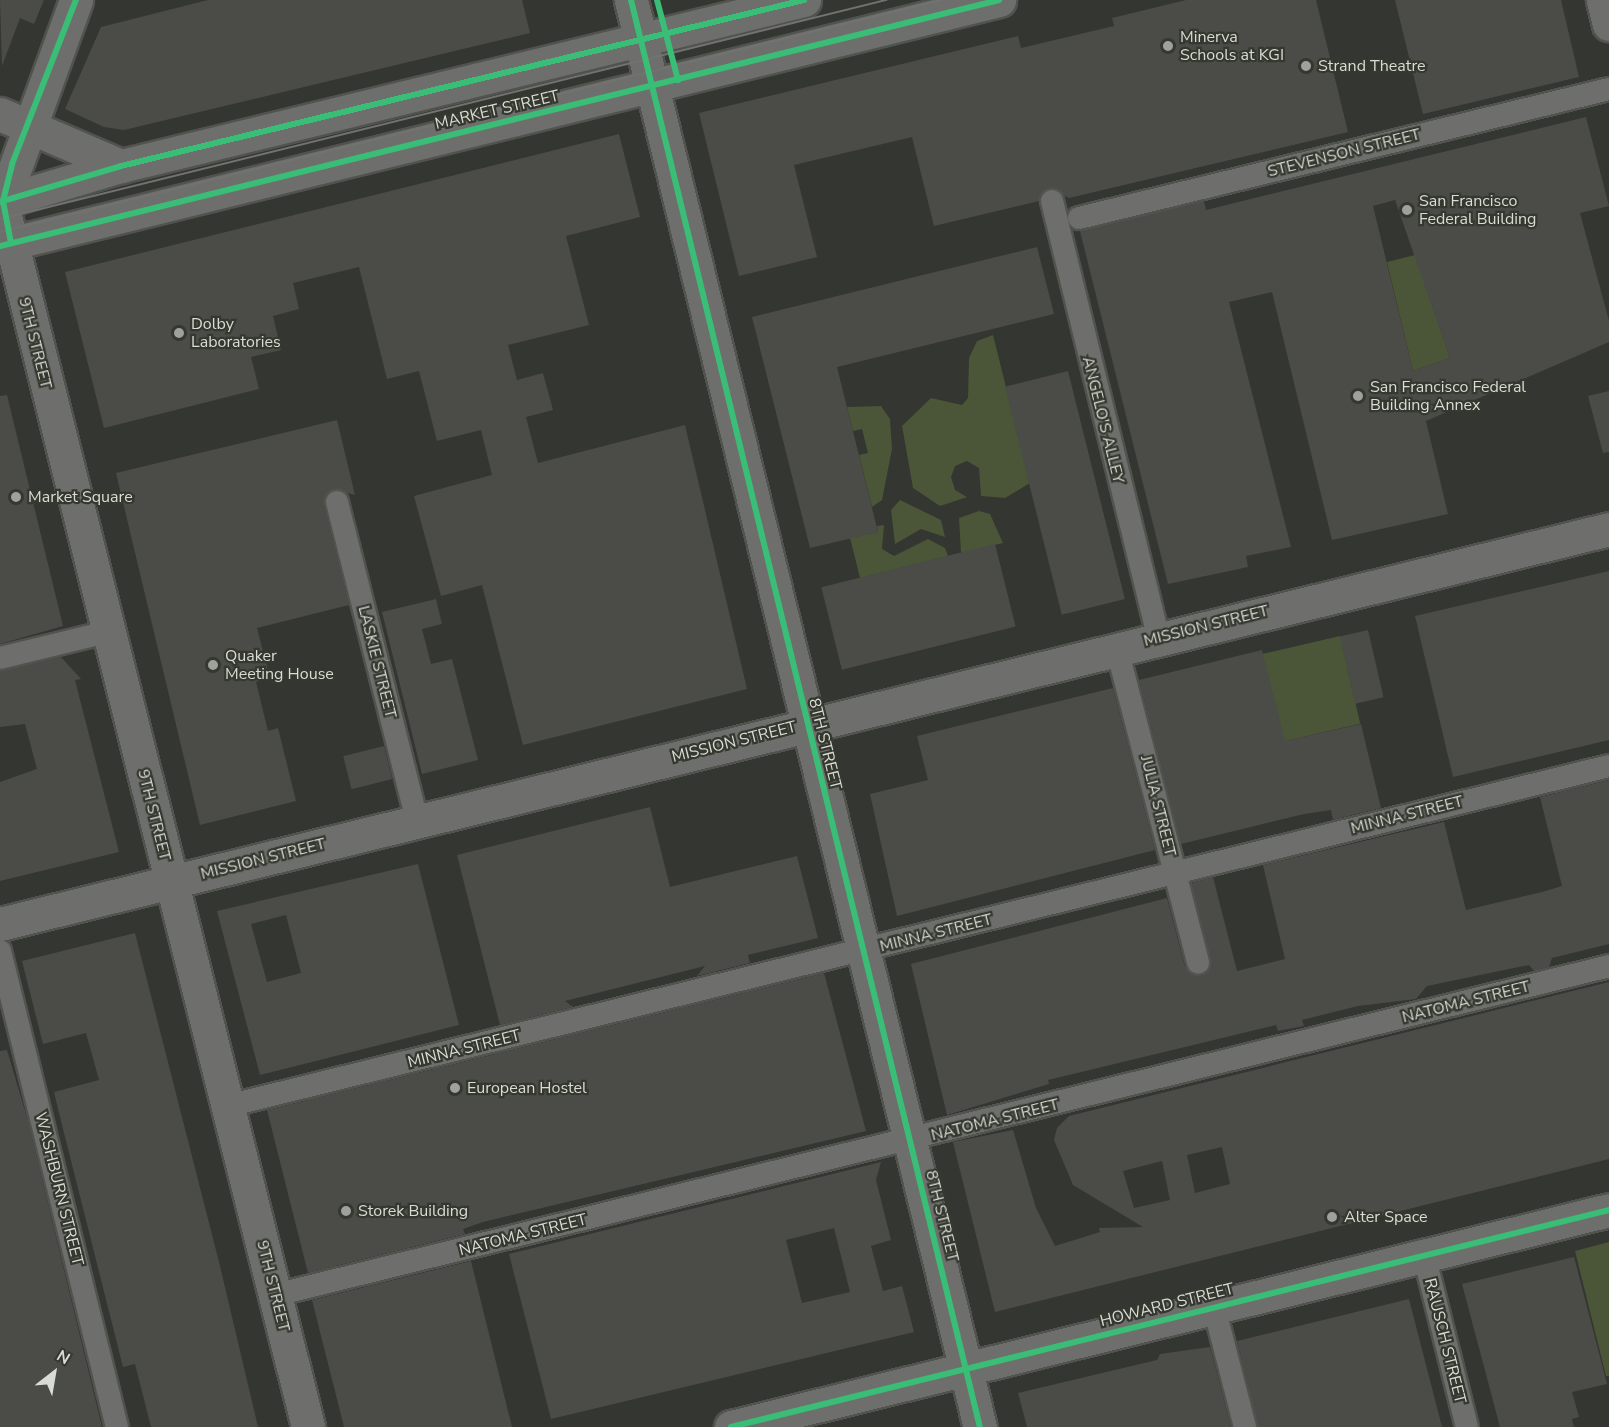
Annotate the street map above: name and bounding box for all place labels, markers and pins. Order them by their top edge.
place label: Minerva Schools at KGI [1180,27,1284,65]
marker: Minerva Schools at KGI [1161,39,1175,53]
place label: Strand Theatre [1318,56,1426,76]
marker: Strand Theatre [1299,59,1313,73]
place label: San Francisco Federal Building [1419,191,1536,229]
marker: San Francisco Federal Building [1400,203,1414,217]
place label: Dolby Laboratories [191,314,281,352]
marker: Dolby Laboratories [172,326,186,340]
place label: San Francisco Federal Building Annex [1370,377,1526,415]
marker: San Francisco Federal Building Annex [1351,389,1365,403]
place label: Market Square [28,487,133,507]
marker: Market Square [9,490,23,504]
place label: Quaker Meeting House [225,646,334,684]
marker: Quaker Meeting House [206,658,220,672]
place label: European Hostel [467,1078,587,1098]
marker: European Hostel [448,1081,462,1095]
place label: Storek Building [358,1201,468,1221]
marker: Storek Building [339,1204,353,1218]
place label: Alter Space [1344,1207,1428,1227]
marker: Alter Space [1325,1210,1339,1224]

